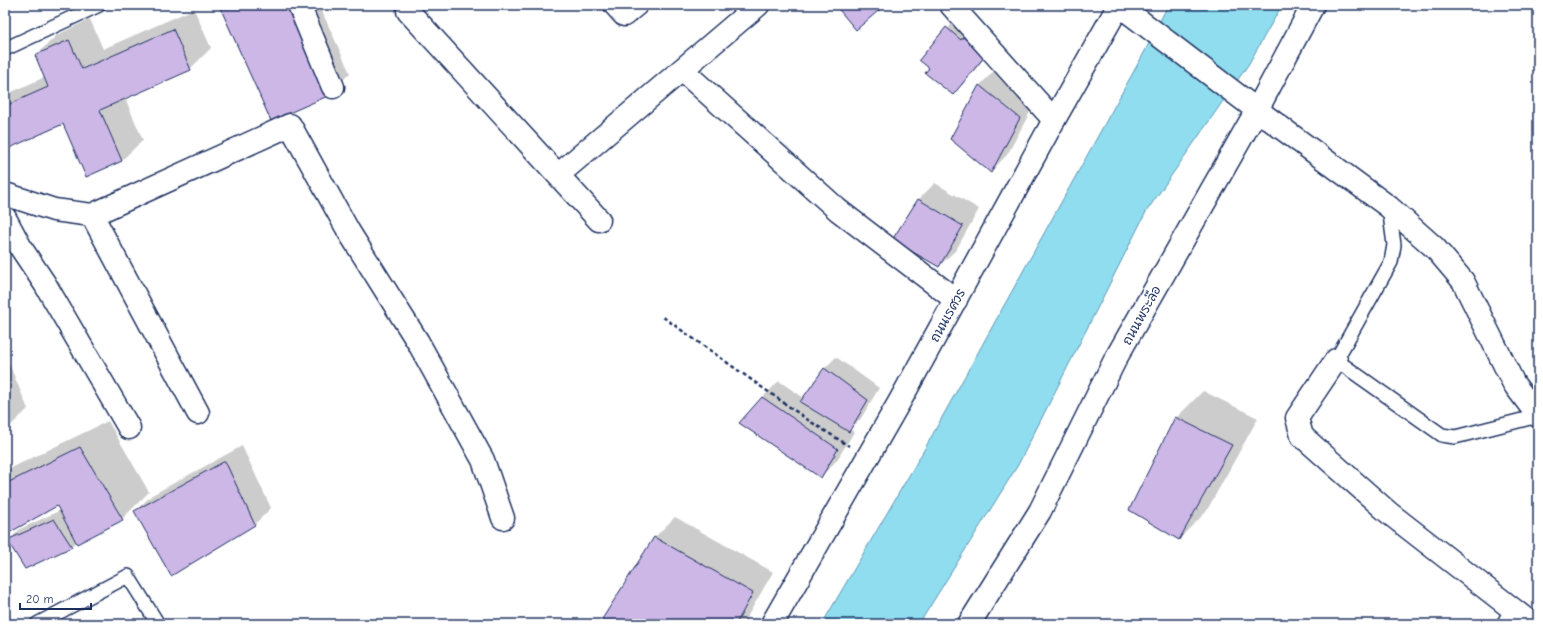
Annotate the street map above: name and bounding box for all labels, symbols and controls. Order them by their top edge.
street label: ถนนพระลือ [1118,283,1164,347]
street label: ถนนเรศวร [927,286,968,344]
scale bar [20,585,91,611]
text: 20 m [26,592,54,606]

